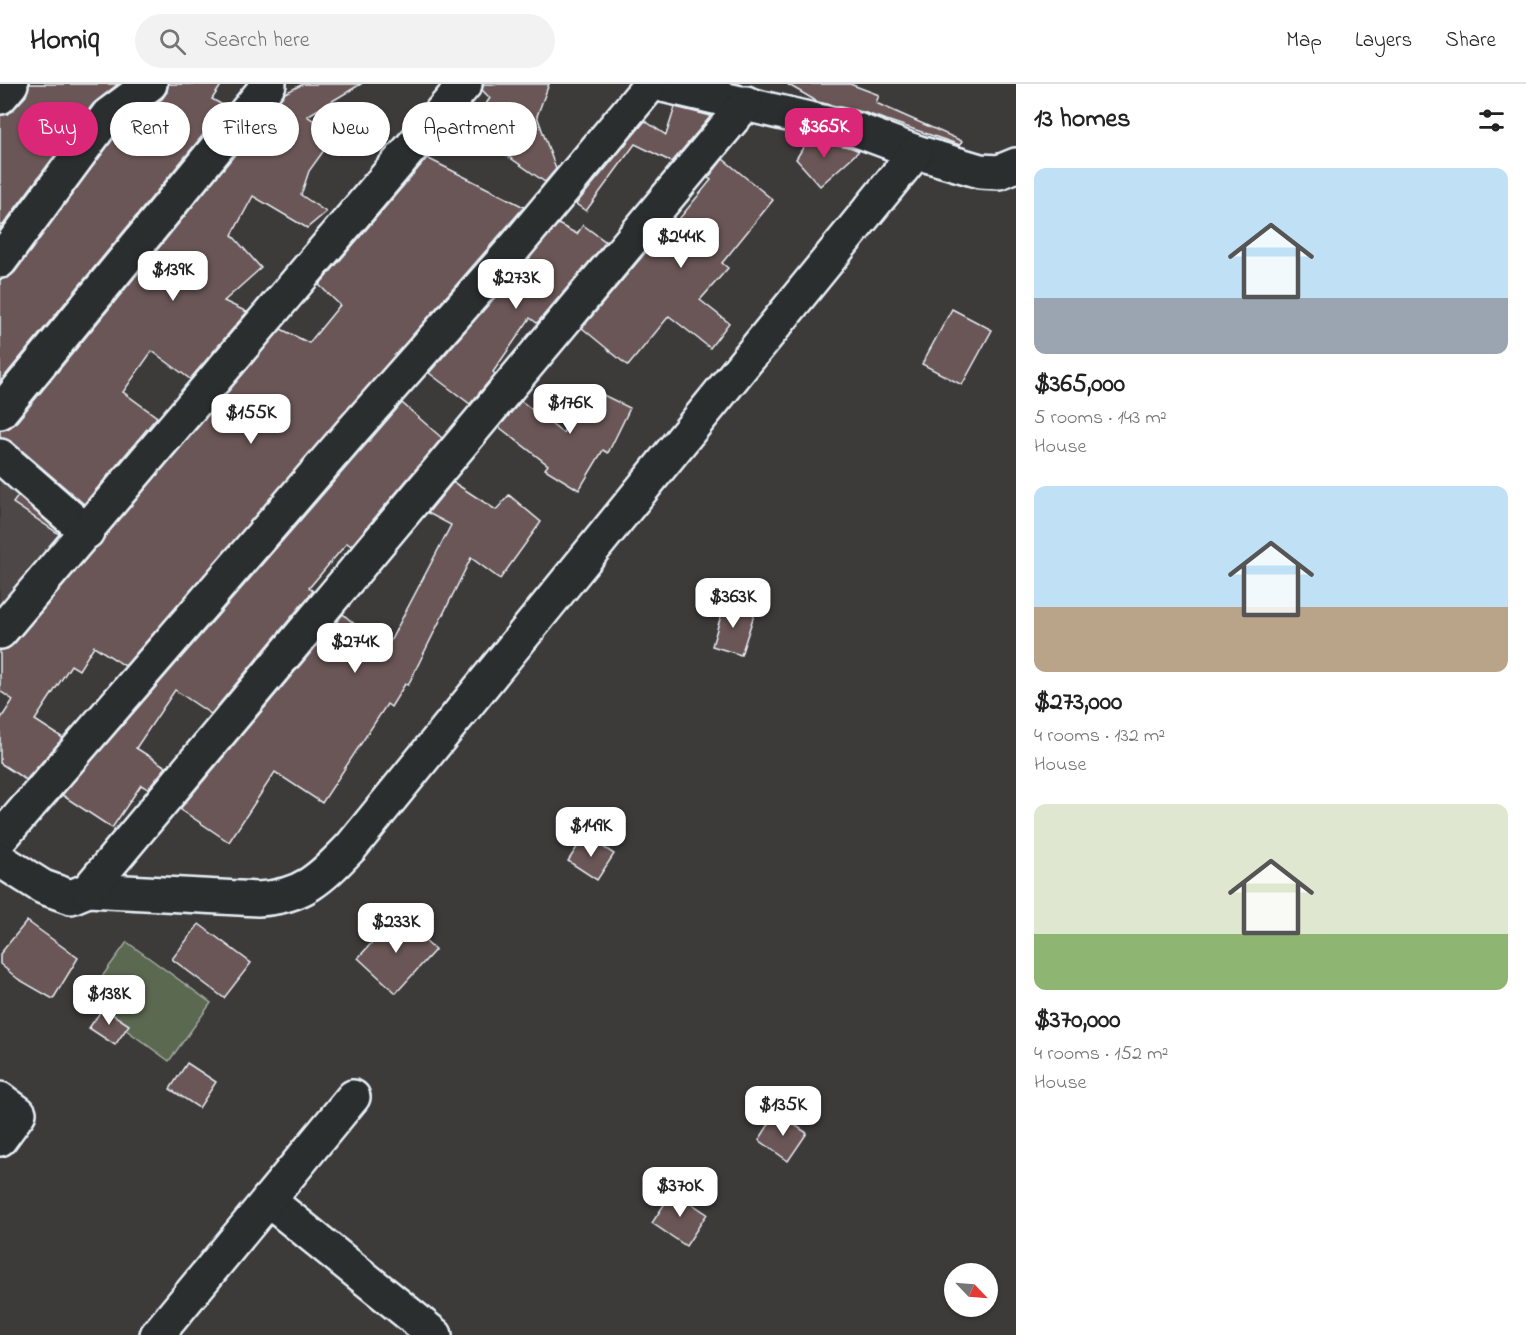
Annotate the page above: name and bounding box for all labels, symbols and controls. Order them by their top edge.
search box [135,14,555,68]
text: Homiq [30,21,99,62]
icon: search [156,25,189,58]
text: Search here [204,25,310,57]
text: Map [1286,26,1322,56]
text: Layers [1355,26,1412,56]
text: Share [1445,26,1496,56]
text: 13 homes [1034,101,1130,139]
chip: Buy [18,102,98,156]
chip: Rent [110,102,190,156]
chip: Filters [202,102,299,156]
chip: New [311,102,390,156]
chip: Apartment [402,102,537,156]
icon: filters [1475,104,1508,137]
pin: $365K [782,108,866,159]
text: $365K [799,113,849,142]
icon: home [1217,207,1325,315]
pin: $244K [639,218,723,269]
text: $244K [657,223,705,252]
pin: $139K [131,251,215,302]
text: $139K [152,256,194,285]
pin: $273K [474,259,558,310]
text: $273K [492,264,540,293]
text: $365,000 [1034,366,1125,404]
pin: $176K [528,384,612,435]
text: $176K [547,389,593,418]
pin: $155K [209,394,293,445]
text: $155K [225,399,277,428]
text: 5 rooms · 143 m² [1034,404,1167,433]
text: House [1034,433,1087,462]
icon: home [1217,525,1325,633]
pin: $363K [691,578,775,629]
text: $363K [709,583,757,612]
pin: $274K [313,623,397,674]
text: $274K [331,628,379,657]
text: $273,000 [1034,684,1122,722]
text: 4 rooms · 132 m² [1034,722,1165,751]
text: House [1034,751,1087,780]
pin: $149K [549,807,633,858]
text: $149K [570,812,612,841]
icon: home [1217,843,1325,951]
pin: $233K [354,903,438,954]
text: $233K [372,908,420,937]
pin: $138K [67,975,151,1026]
text: $138K [87,980,131,1009]
text: $370,000 [1034,1002,1121,1040]
text: 4 rooms · 152 m² [1034,1040,1168,1069]
text: House [1034,1069,1087,1098]
pin: $135K [741,1086,825,1137]
text: $135K [759,1091,807,1120]
pin: $370K [638,1167,722,1218]
text: $370K [657,1172,703,1201]
north arrow [944,1263,998,1317]
map controls [944,1263,998,1317]

